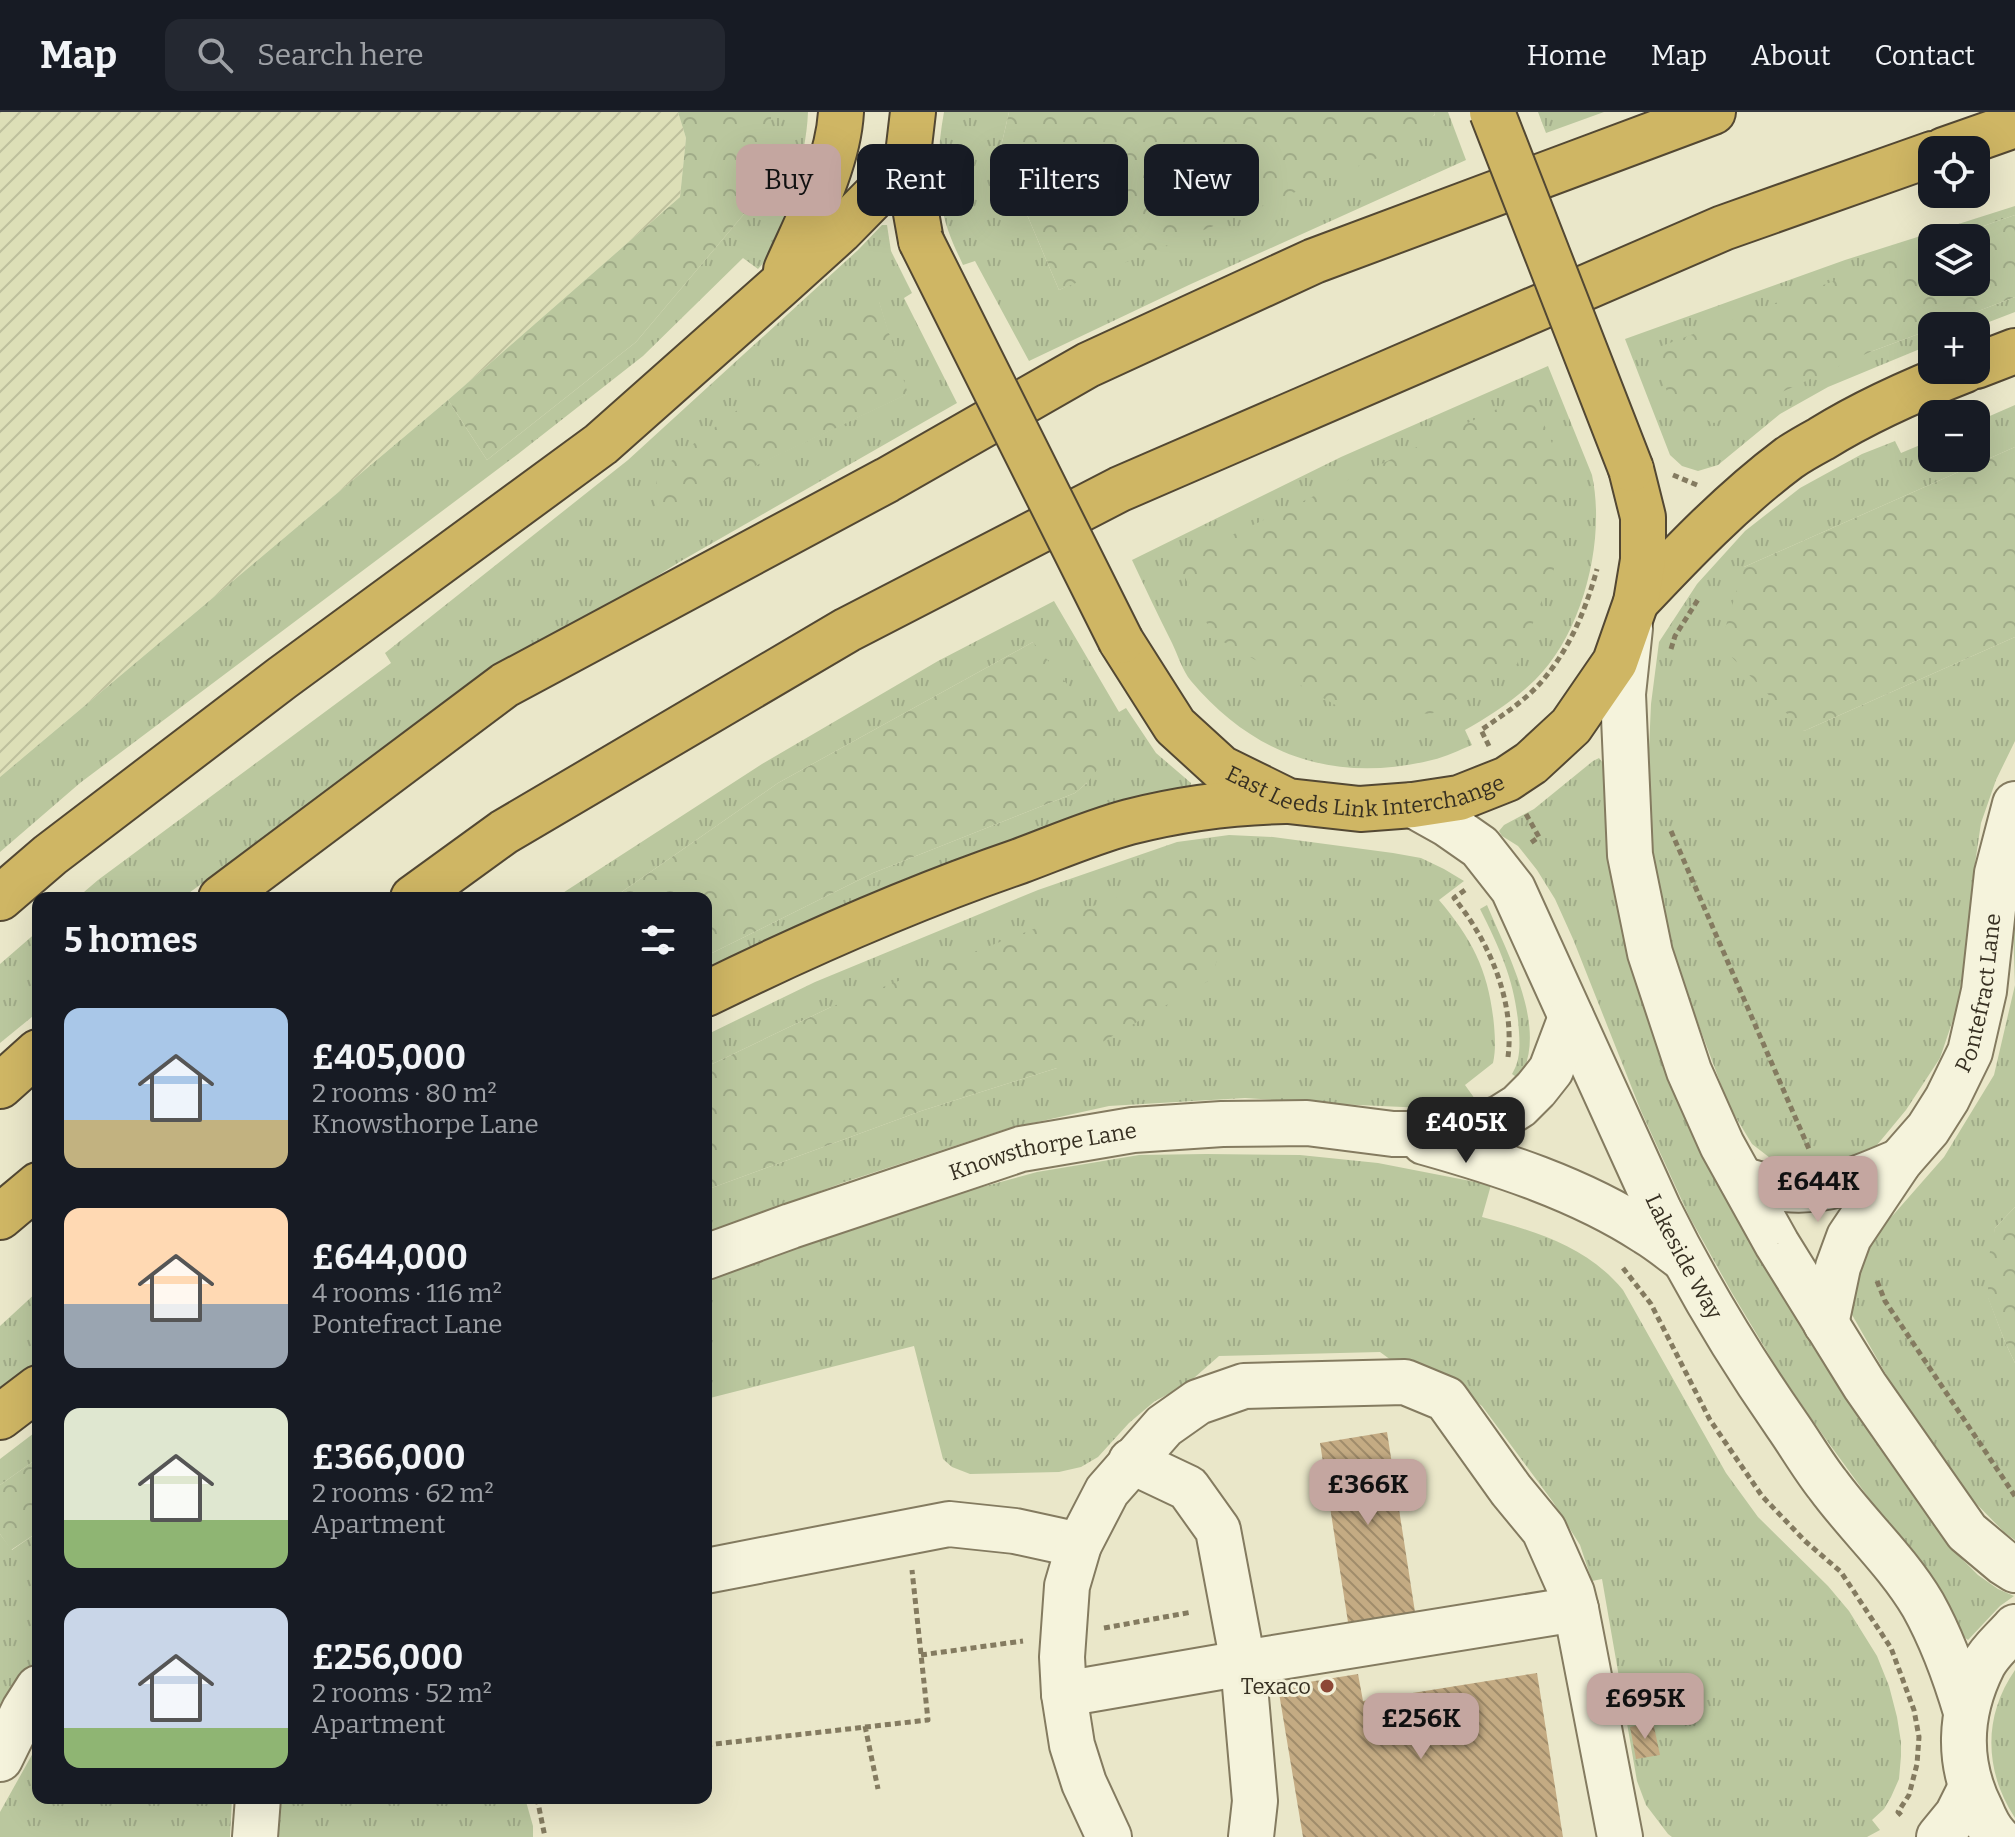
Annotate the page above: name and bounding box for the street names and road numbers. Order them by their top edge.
street label: East Leeds Link Interchange [1221,752,1509,788]
street label: Pontefract Lane [1949,912,2006,1077]
street label: Knowsthorpe Lane [946,1117,1139,1186]
street label: Lakeside Way [1640,1190,1729,1324]

